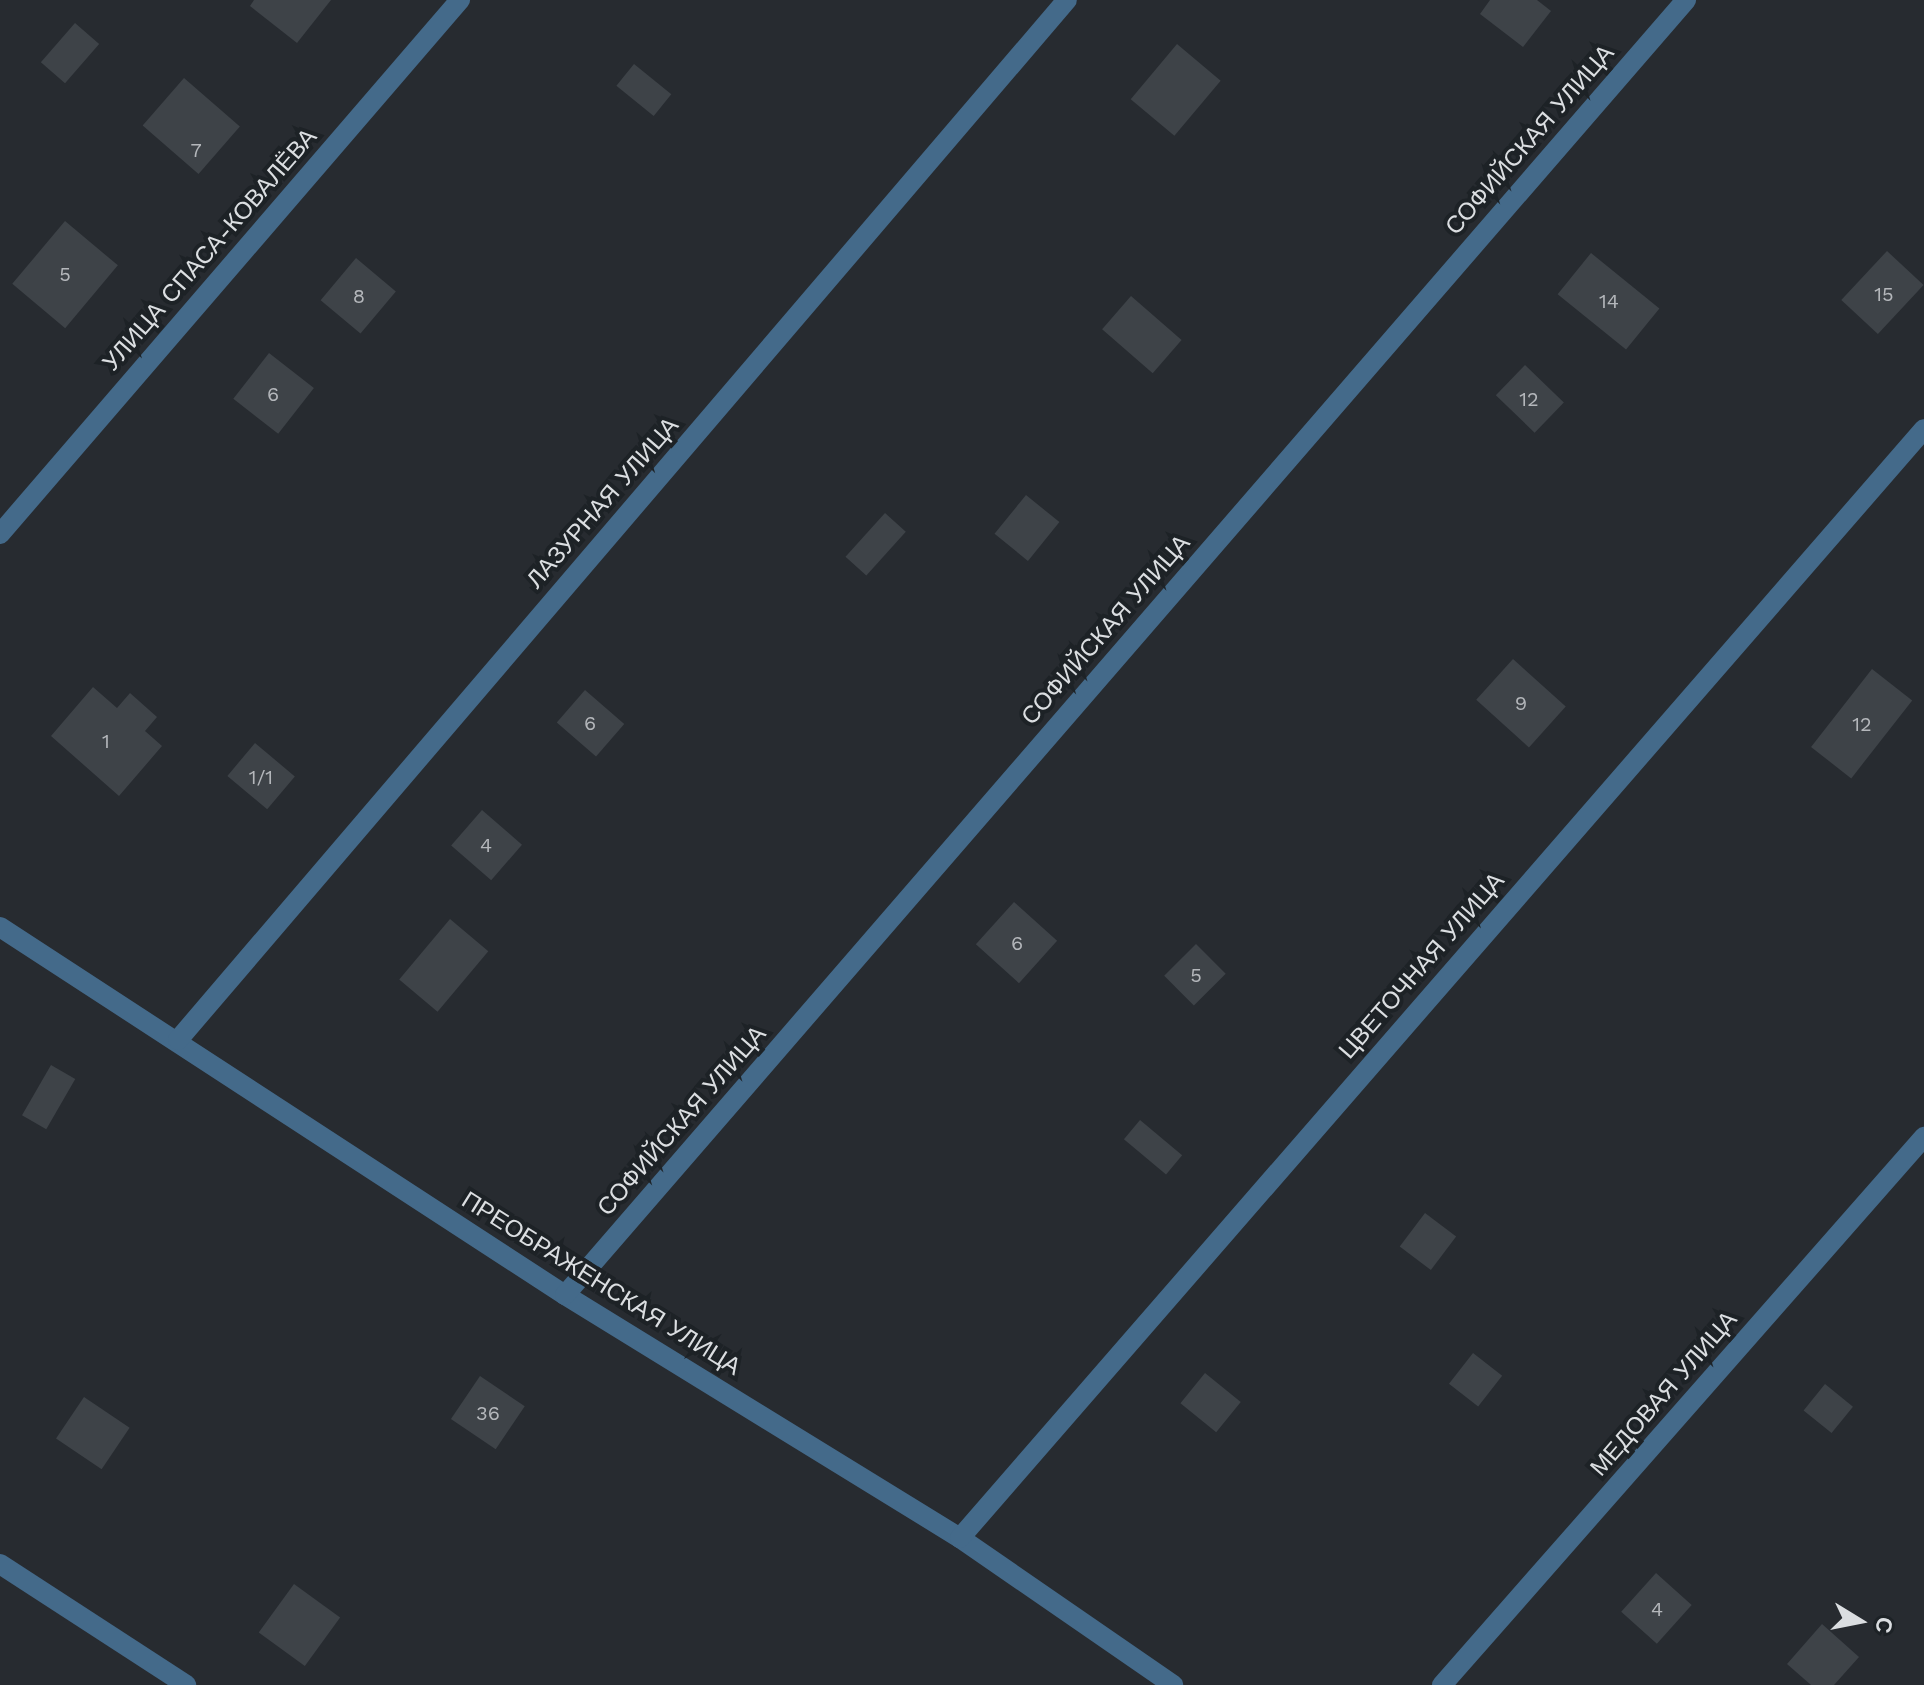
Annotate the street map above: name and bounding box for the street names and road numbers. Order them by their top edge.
street label: СОФИЙСКАЯ УЛИЦА [1440,39,1620,241]
street label: УЛИЦА СПАСА-КОВАЛЁВА [97,123,323,377]
street label: ЛАЗУРНАЯ УЛИЦА [521,412,685,594]
street label: СОФИЙСКАЯ УЛИЦА [1016,529,1196,731]
street label: ЦВЕТОЧНАЯ УЛИЦА [1333,867,1511,1065]
street label: СОФИЙСКАЯ УЛИЦА [592,1020,772,1222]
street label: ПРЕОБРАЖЕНСКАЯ УЛИЦА [456,1186,746,1382]
street label: МЕДОВАЯ УЛИЦА [1585,1306,1743,1482]

